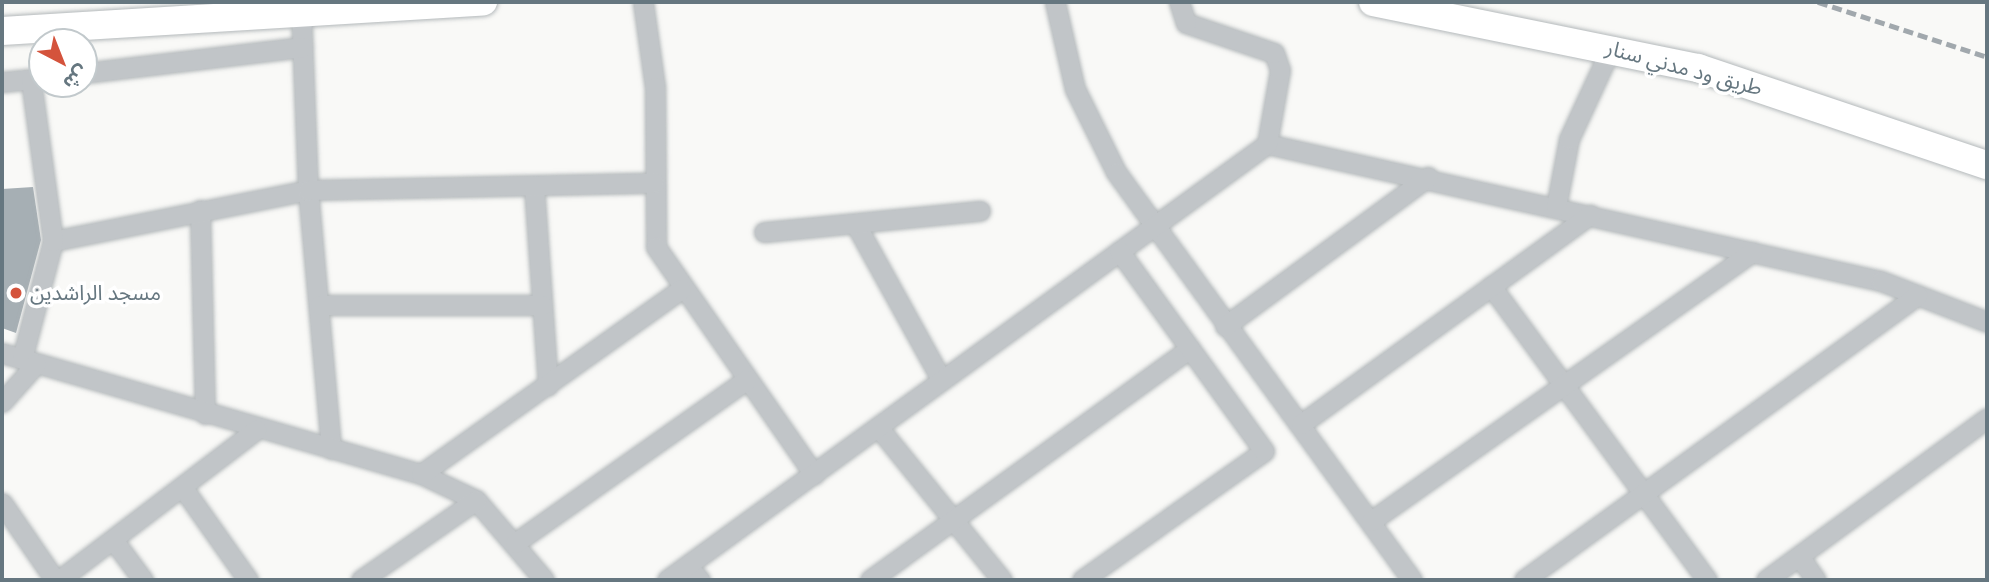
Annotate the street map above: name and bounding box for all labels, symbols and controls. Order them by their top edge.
north arrow [28,28,98,98]
street label: طريق ود مدني سنار [1603,35,1765,101]
text: ش [59,60,93,95]
place label: مسجد الراشدين [30,280,161,306]
marker: مسجد الراشدين [8,285,24,301]

